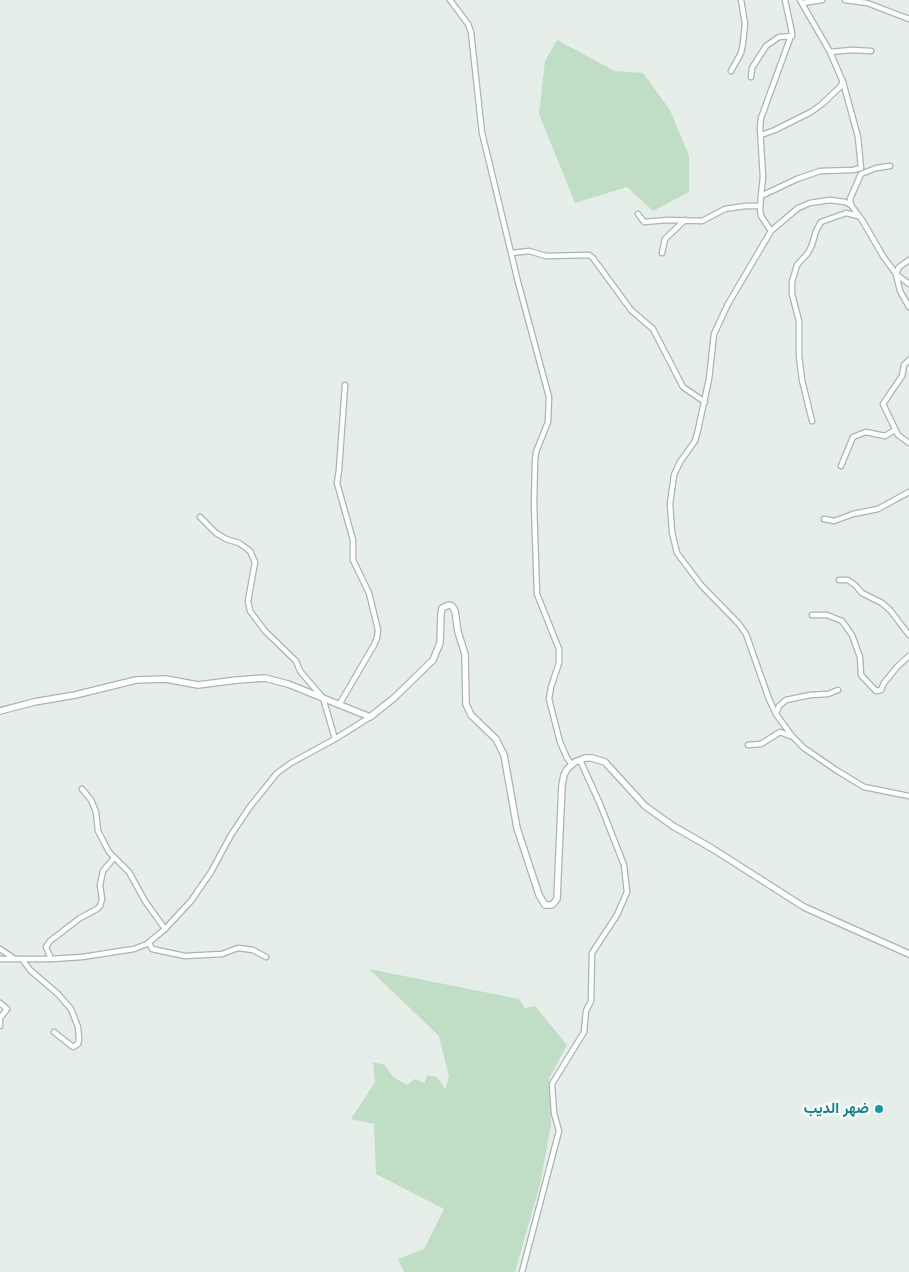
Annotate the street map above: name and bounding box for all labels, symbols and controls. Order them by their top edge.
place label: ضهر الديب [804,1100,869,1118]
marker: ضهر الديب [873,1103,885,1115]

